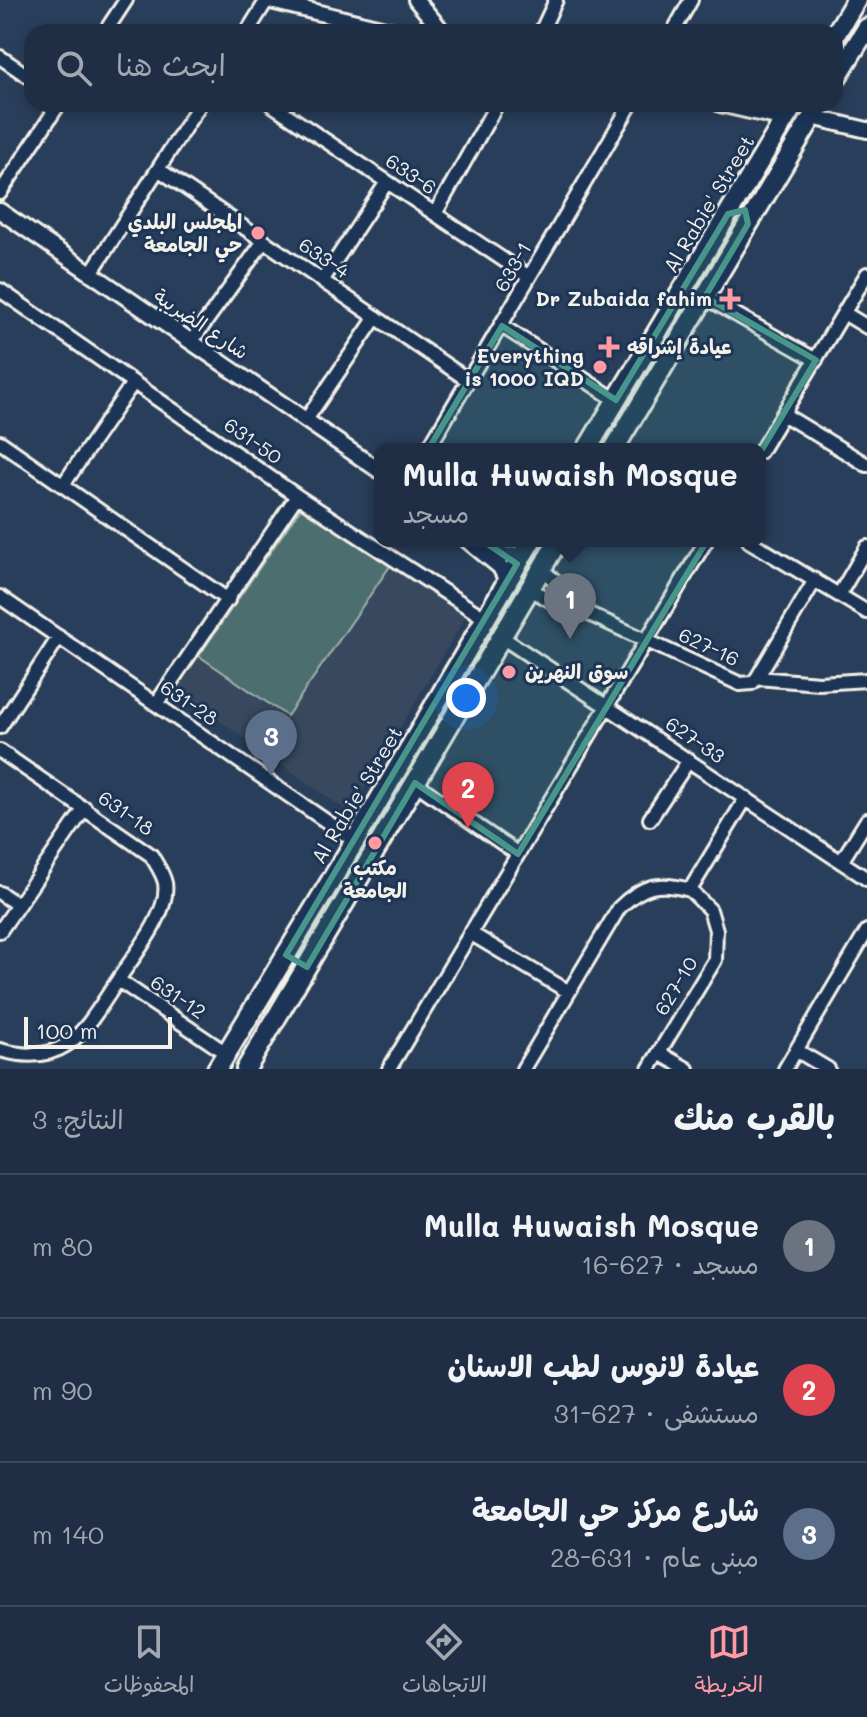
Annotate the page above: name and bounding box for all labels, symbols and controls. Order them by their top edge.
search box [24,24,843,112]
text: ابحث هنا [116,44,226,84]
icon: search [52,46,96,90]
street label: Al Rabie' Street [657,130,760,277]
street label: 633-6 [381,147,442,200]
place label: المجلس البلدي حي الجامعة [128,208,242,263]
marker: المجلس البلدي حي الجامعة [249,224,267,242]
street label: 633-4 [294,231,355,284]
street label: 633-1 [488,237,537,296]
street label: شارع الضريبة [148,282,254,366]
place label: Dr Zubaida fahim [535,285,712,311]
marker: Dr Zubaida fahim [719,288,741,310]
place label: عيادة إشراقه [627,333,732,360]
marker: عيادة إشراقه [598,336,620,358]
place label: Everything is 1000 IQD [465,342,584,391]
marker: Everything is 1000 IQD [591,358,609,376]
street label: 631-50 [219,411,288,470]
popup [374,443,766,547]
text: Mulla Huwaish Mosque [402,454,738,494]
text: مسجد [402,496,469,530]
pin: 1 [544,573,596,639]
street label: 627-16 [675,621,744,671]
place label: سوق النهرين [525,658,628,685]
marker: سوق النهرين [500,663,518,681]
street label: 631-28 [156,673,224,731]
your location [446,678,486,718]
pin: 3 [245,710,297,776]
street label: 627-33 [661,710,730,768]
street label: Al Rabie' Street [305,721,408,868]
pin: 2 [442,762,494,828]
street label: 631-18 [94,784,160,841]
marker: مكتب الجامعة [366,834,384,852]
place label: مكتب الجامعة [343,854,407,903]
street label: 627-10 [648,951,703,1020]
street label: 631-12 [146,968,211,1024]
scale bar [24,1013,172,1049]
text: 100 m [36,1016,98,1045]
text: بالقرب منك [674,1094,835,1139]
text: النتائج: 3 [32,1102,124,1136]
text: Mulla Huwaish Mosque [424,1205,759,1245]
text: 80 m [32,1229,93,1263]
text: 1 [803,1229,815,1263]
text: مسجد · 627-16 [581,1247,759,1281]
text: عيادة لانوس لطب الاسنان [447,1345,759,1385]
text: 90 m [32,1373,92,1407]
text: 2 [802,1373,816,1407]
text: مستشفى · 627-31 [553,1396,759,1430]
text: شارع مركز حي الجامعة [472,1489,759,1529]
text: 140 m [32,1517,104,1551]
text: 3 [801,1517,817,1551]
text: مبنى عام · 631-28 [550,1540,759,1574]
tab: المحفوظات [104,1620,194,1704]
tab: الاتجاهات [402,1620,487,1704]
tab: الخريطة [695,1620,763,1704]

